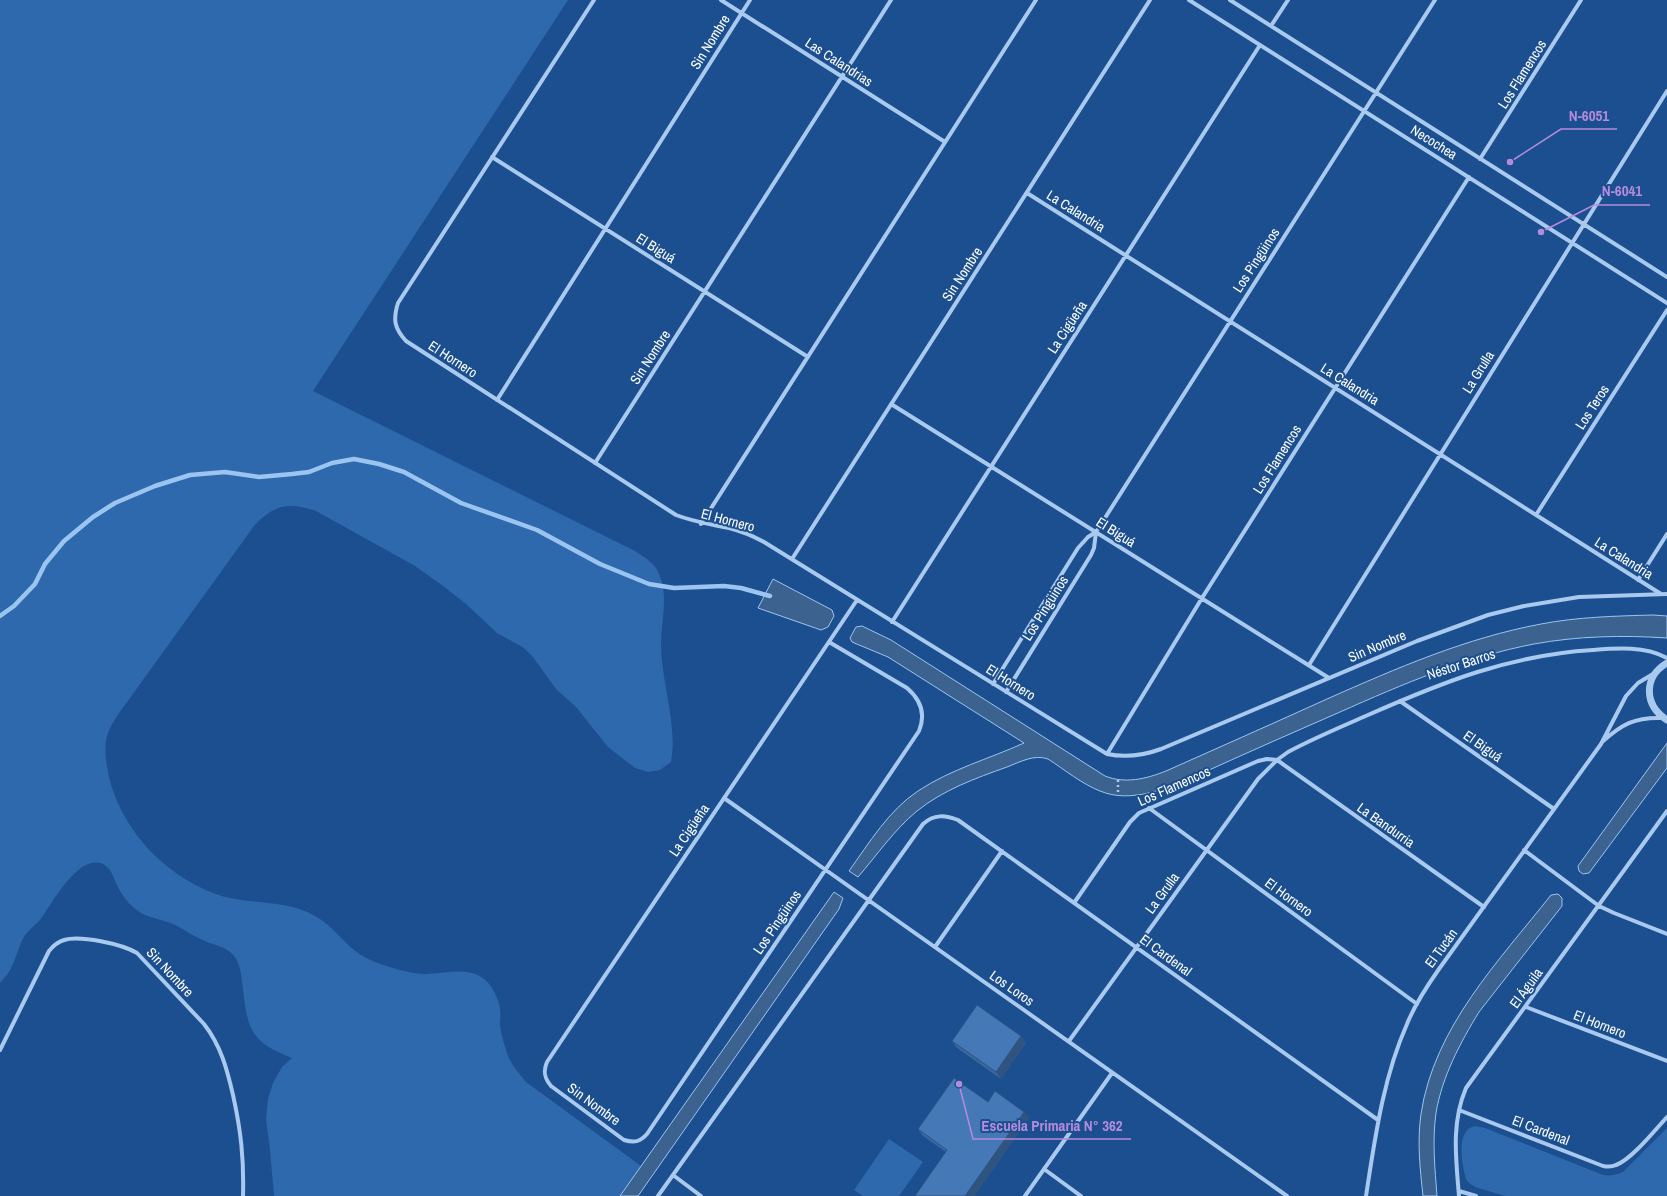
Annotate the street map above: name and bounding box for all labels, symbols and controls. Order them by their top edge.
street label: Sin Nombre [686,11,734,73]
street label: Las Calandrias [802,33,876,91]
street label: Los Flamencos [1494,36,1550,112]
callout: N-6051 [1561,102,1617,129]
text: N-6051 [1569,105,1609,126]
street label: Necochea [1407,121,1461,164]
callout: N-6041 [1594,178,1650,205]
text: N-6041 [1602,180,1642,201]
street label: La Calandria [1043,186,1109,236]
street label: Los Pingüinos [1228,224,1284,296]
street label: El Biguá [633,229,680,267]
street label: Sin Nombre [938,243,986,305]
street label: La Cigüeña [1043,297,1091,357]
street label: Sin Nombre [626,326,674,388]
street label: El Hornero [425,337,481,381]
street label: La Grulla [1458,347,1498,397]
street label: La Calandria [1317,359,1383,409]
street label: Los Teros [1571,381,1613,433]
street label: Los Flamencos [1249,421,1305,497]
street label: El Hornero [699,504,757,536]
street label: El Biguá [1093,513,1140,551]
street label: La Calandria [1591,533,1657,583]
street label: Los Pingüinos [1018,572,1072,644]
street label: Sin Nombre [1345,626,1409,666]
street label: Néstor Barros [1425,644,1498,684]
street label: El Hornero [983,660,1039,704]
street label: El Biguá [1460,726,1506,766]
street label: Los Flamencos [1135,762,1213,810]
street label: La Bandurria [1354,799,1419,852]
street label: La Cigüeña [665,800,713,860]
street label: La Grulla [1141,868,1183,917]
street label: El Hornero [1262,874,1316,920]
street label: Los Pingüinos [749,886,805,957]
street label: El Tucán [1421,925,1461,971]
street label: El Cardenal [1136,930,1196,980]
street label: Sin Nombre [143,943,197,1001]
street label: El Águila [1505,964,1547,1012]
street label: Los Loros [986,966,1038,1010]
street label: El Hornero [1571,1006,1629,1042]
street label: Sin Nombre [564,1079,624,1129]
street label: El Cardenal [1510,1111,1572,1149]
callout: Escuela Primaria N° 362 [973,1112,1131,1139]
text: Escuela Primaria N° 362 [981,1115,1123,1136]

